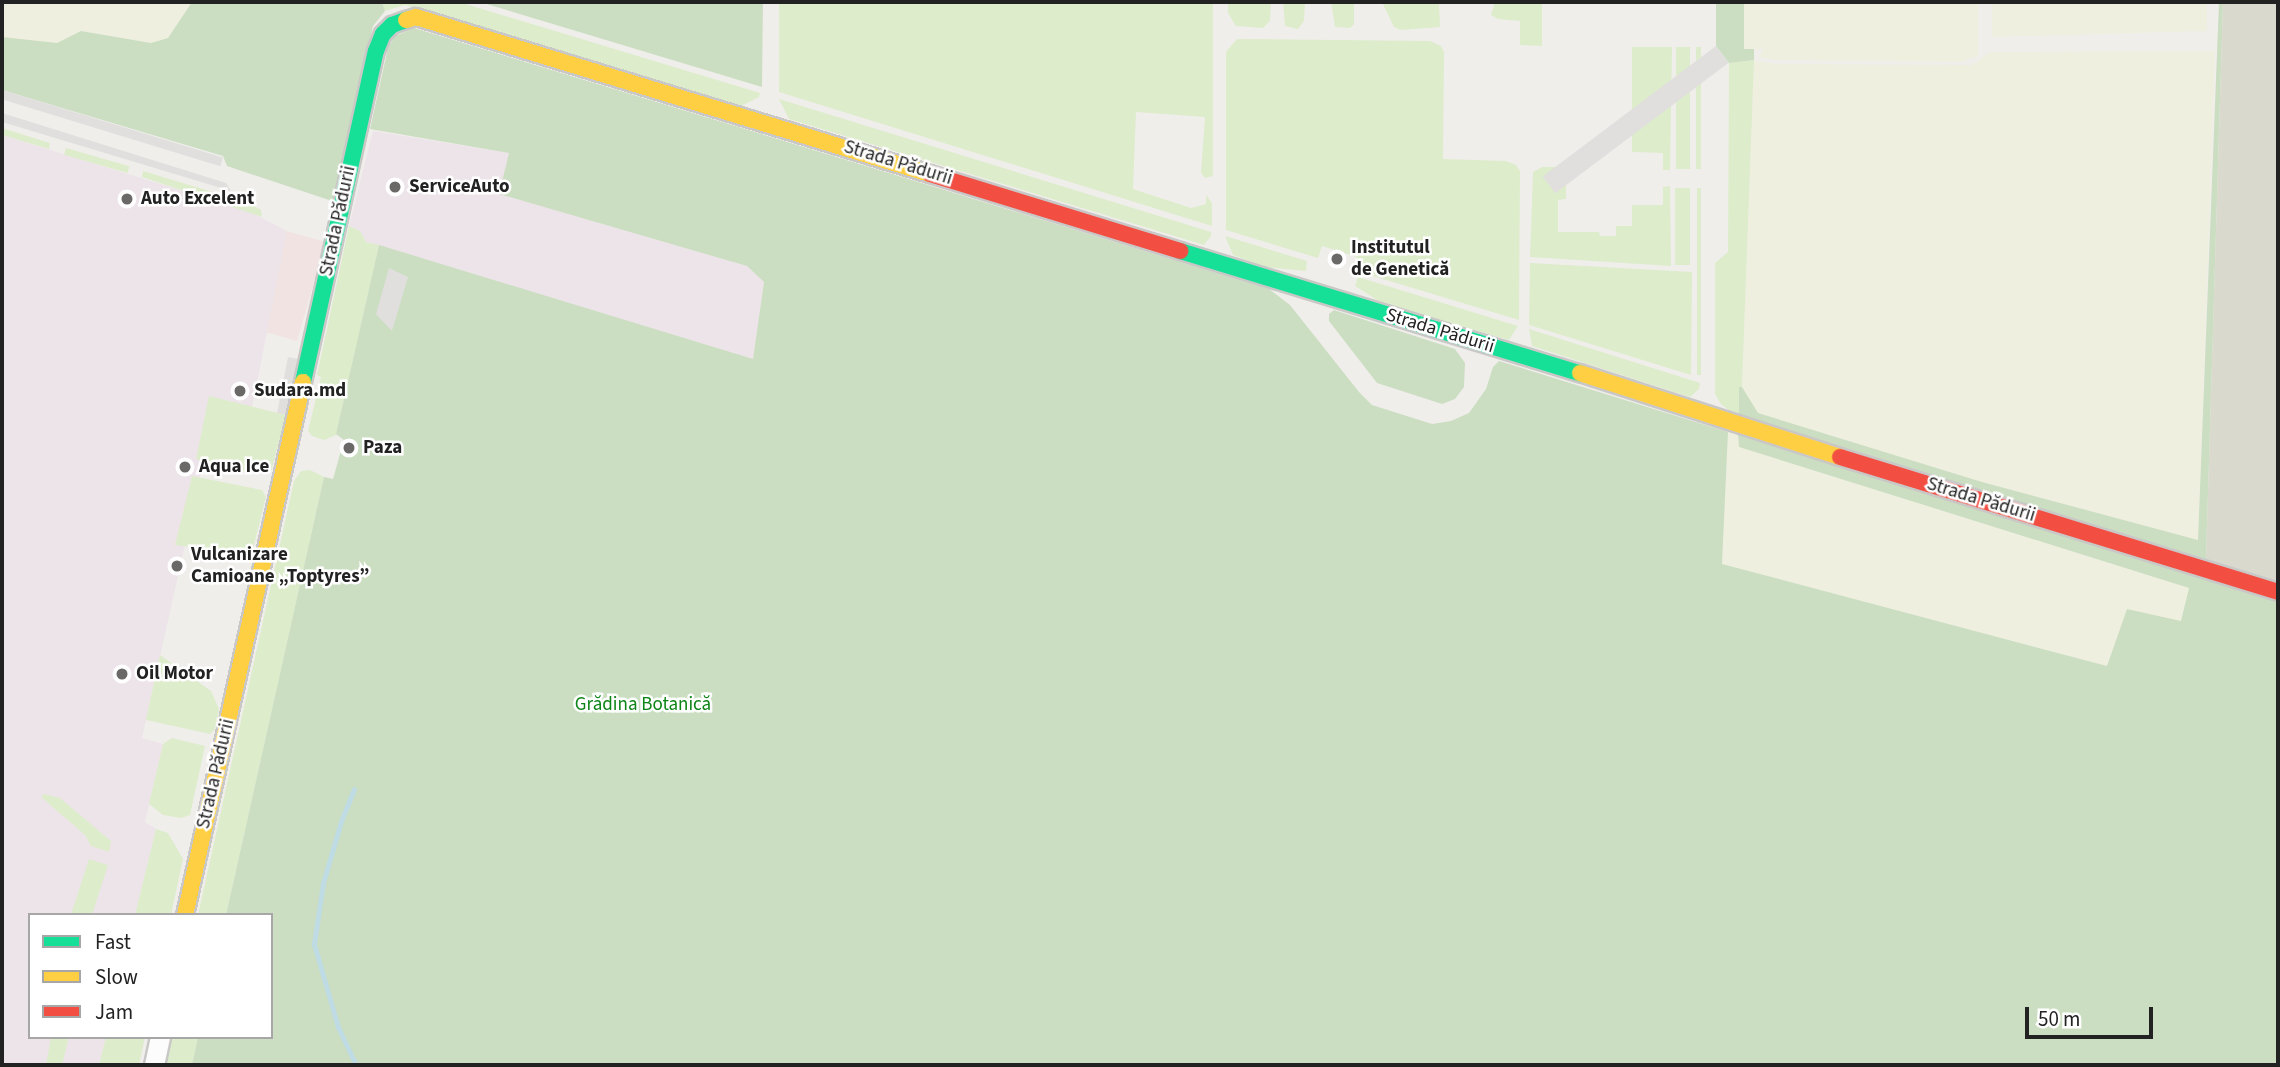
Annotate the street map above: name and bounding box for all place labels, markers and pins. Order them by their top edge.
place label: ServiceAuto [409,176,510,198]
marker: ServiceAuto [387,179,403,195]
place label: Auto Excelent [141,188,254,210]
marker: Auto Excelent [119,191,135,207]
place label: Institutul de Genetică [1351,237,1449,281]
marker: Institutul de Genetică [1329,251,1345,267]
place label: Sudara.md [254,380,346,402]
marker: Sudara.md [232,383,248,399]
place label: Paza [363,437,402,459]
marker: Paza [341,440,357,456]
place label: Aqua Ice [199,456,269,478]
marker: Aqua Ice [177,459,193,475]
place label: Vulcanizare Camioane „Toptyres” [191,544,370,588]
marker: Vulcanizare Camioane „Toptyres” [169,558,185,574]
place label: Oil Motor [136,663,213,685]
marker: Oil Motor [114,666,130,682]

